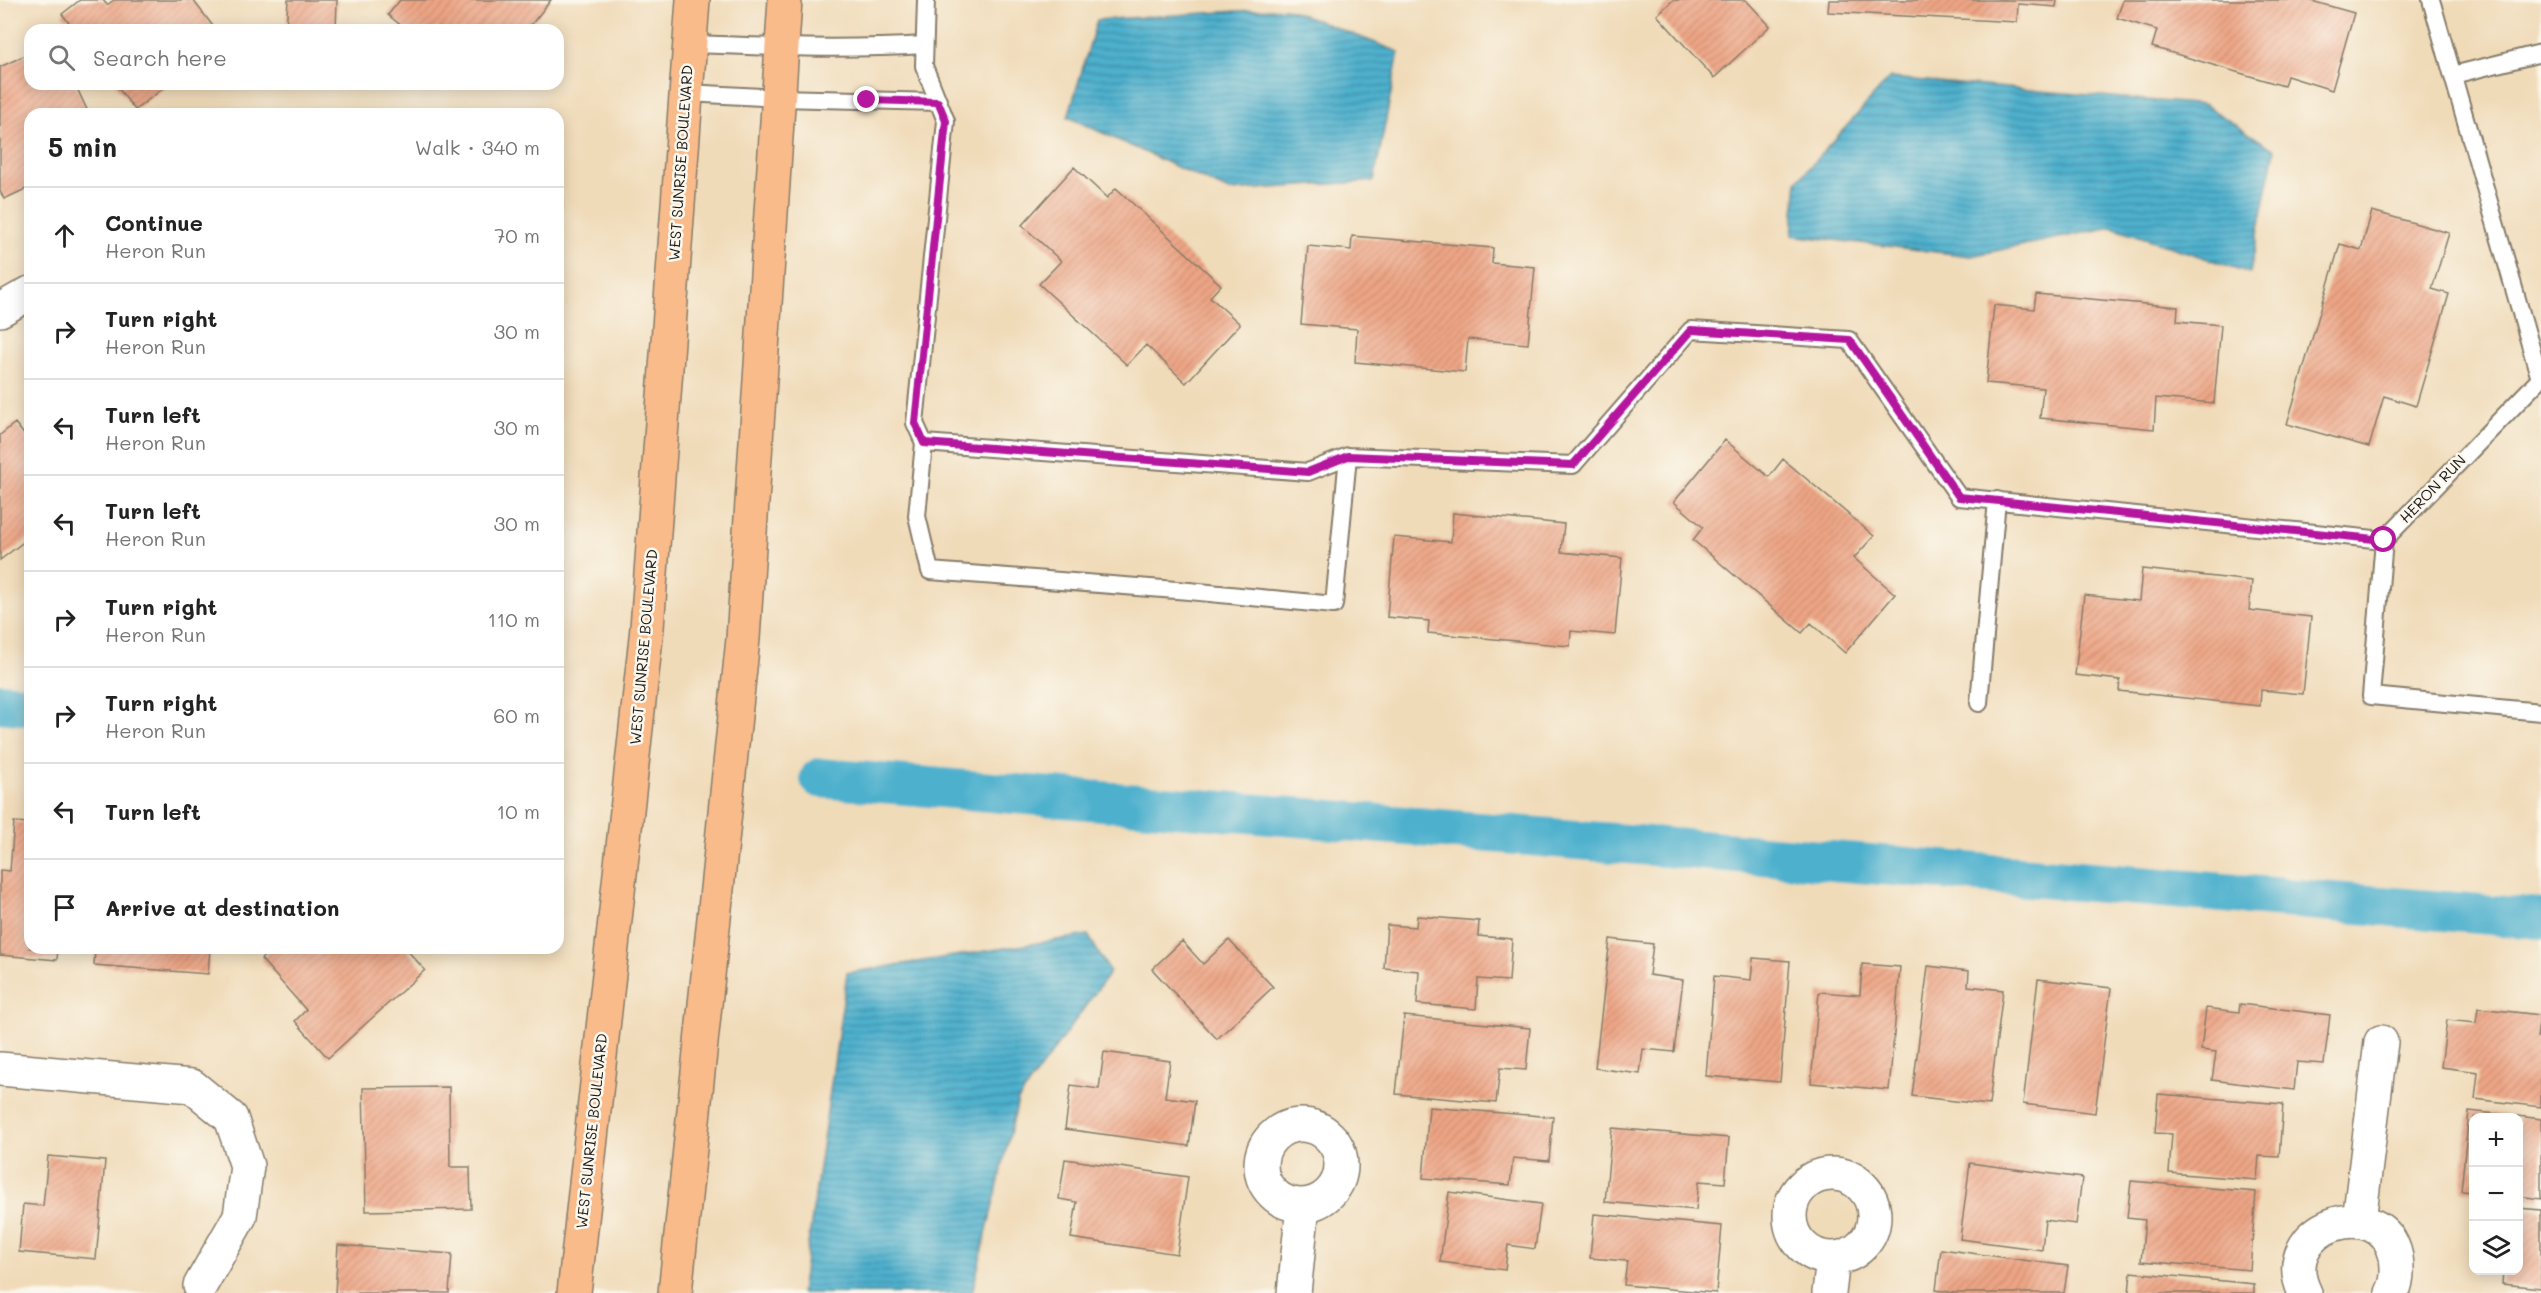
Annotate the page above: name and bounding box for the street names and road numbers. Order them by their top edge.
street label: WEST SUNRISE BOULEVARD [663,64,697,262]
street label: HERON RUN [2395,450,2470,527]
street label: WEST SUNRISE BOULEVARD [624,548,662,746]
street label: WEST SUNRISE BOULEVARD [571,1032,611,1230]

